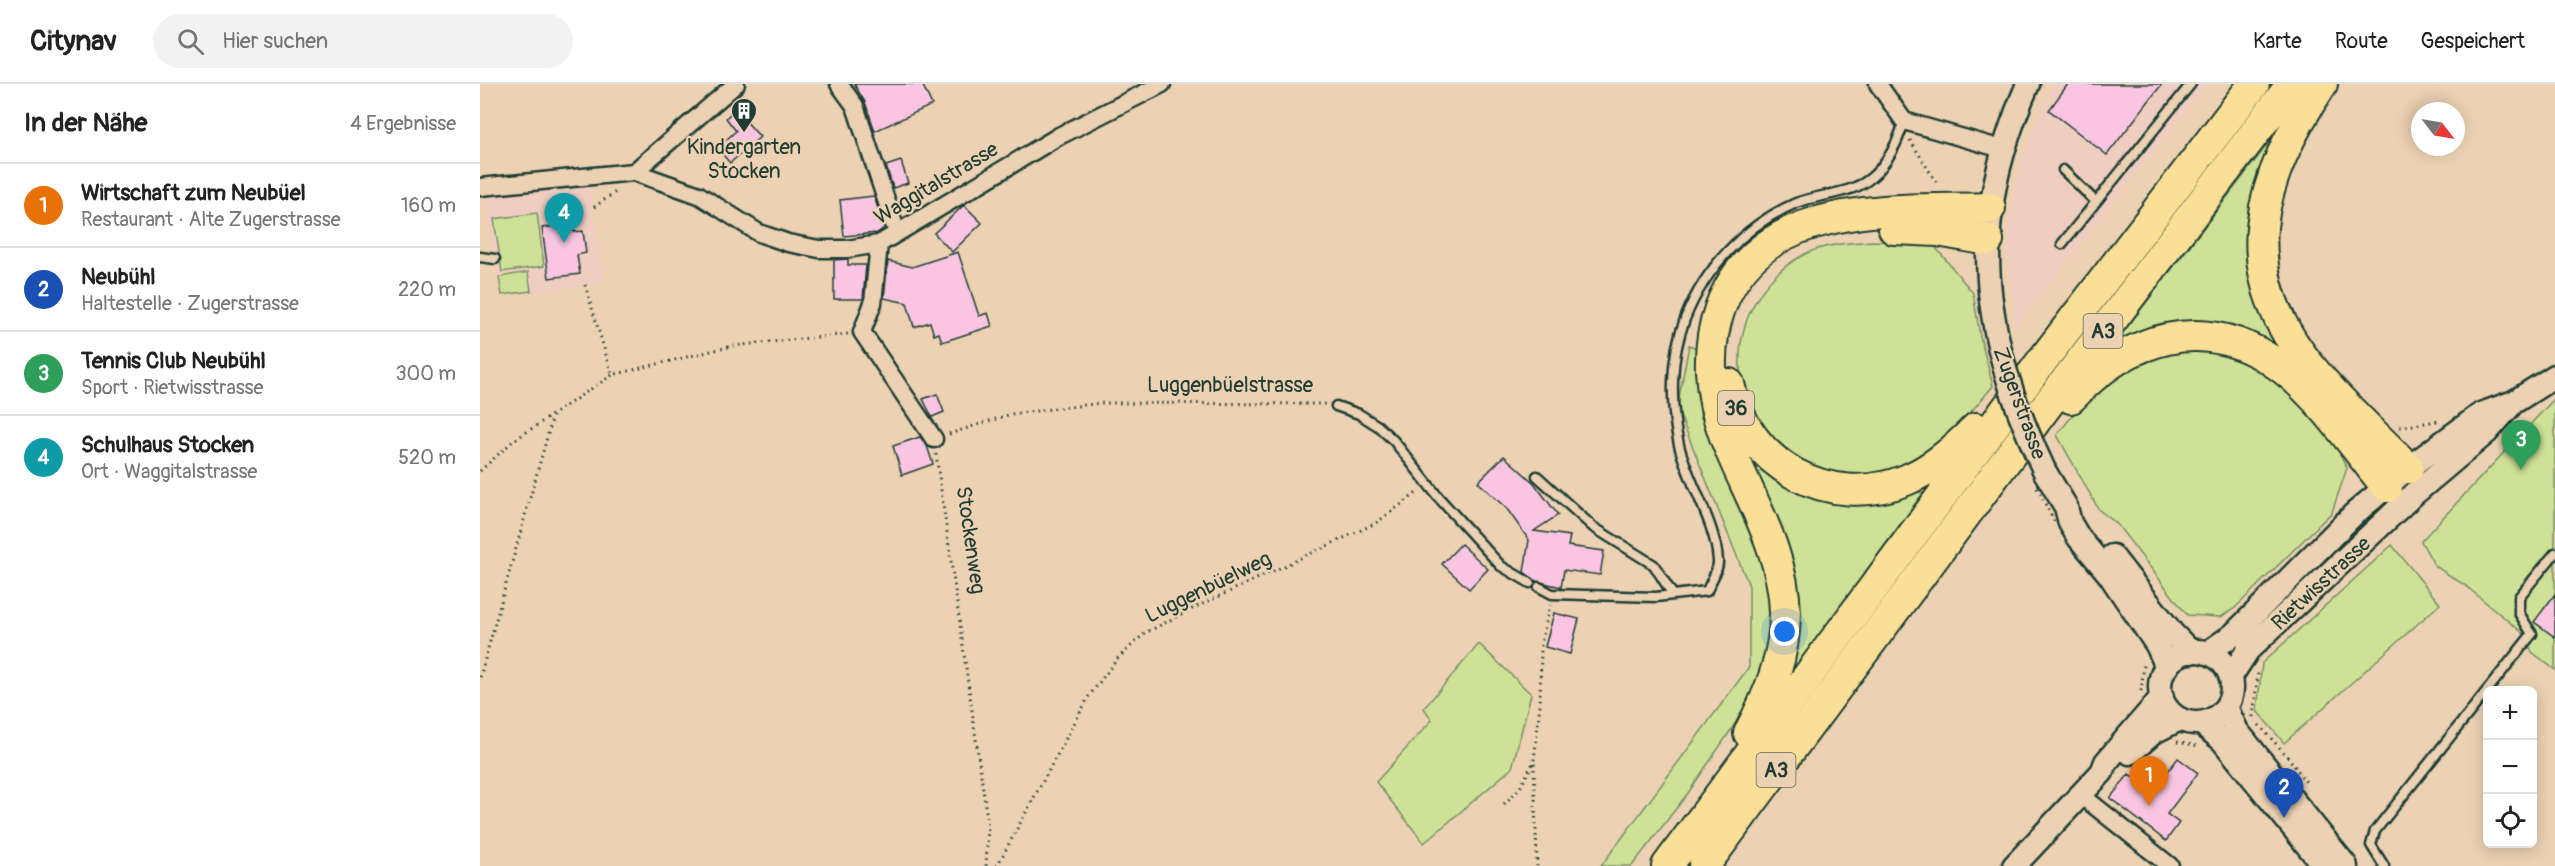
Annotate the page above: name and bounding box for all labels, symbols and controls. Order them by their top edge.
search box [153,14,573,68]
text: Citynav [30,24,117,59]
icon: search [174,25,207,58]
text: Hier suchen [222,27,328,55]
text: Karte [2253,28,2302,55]
text: Route [2335,28,2388,55]
text: Gespeichert [2421,28,2525,55]
building icon: Kindergarten Stocken [729,96,759,134]
north arrow [2411,102,2465,156]
text: In der Nähe [24,107,147,139]
text: 4 Ergebnisse [350,111,456,136]
place label: Kindergarten Stocken [687,134,801,185]
street label: Waggitalstrasse [869,135,1004,231]
text: Wirtschaft zum Neubüel [81,179,306,207]
text: 1 [40,193,47,218]
text: 160 m [401,193,456,218]
pin: 4 [544,194,584,243]
text: Restaurant · Alte Zugerstrasse [81,207,341,232]
text: Neubühl [81,263,156,291]
text: 2 [38,277,49,302]
text: 220 m [398,277,456,302]
text: Haltestelle · Zugerstrasse [81,291,299,316]
road number: A3 [2084,314,2122,348]
street label: Zugerstrasse [1987,343,2053,464]
text: Tennis Club Neubühl [81,347,266,375]
text: 3 [38,361,49,386]
text: 300 m [395,361,456,386]
street label: Luggenbüelstrasse [1147,372,1314,399]
text: Sport · Rietwisstrasse [81,375,263,400]
road number: 36 [1718,391,1754,425]
pin: 3 [2502,420,2540,470]
text: Schulhaus Stocken [81,431,254,459]
text: 4 [38,445,49,470]
text: 520 m [398,445,456,470]
text: Ort · Waggitalstrasse [81,459,257,484]
street label: Stockenweg [950,485,991,596]
street label: Rietwisstrasse [2266,530,2377,636]
street label: Luggenbüelweg [1141,545,1276,630]
your location [1770,617,1799,646]
map controls [2483,686,2537,848]
button: + [2483,686,2537,740]
button: − [2483,740,2537,794]
road number: A3 [1756,753,1796,787]
pin: 1 [2130,756,2168,806]
pin: 2 [2264,768,2304,818]
button: locate [2483,794,2537,848]

